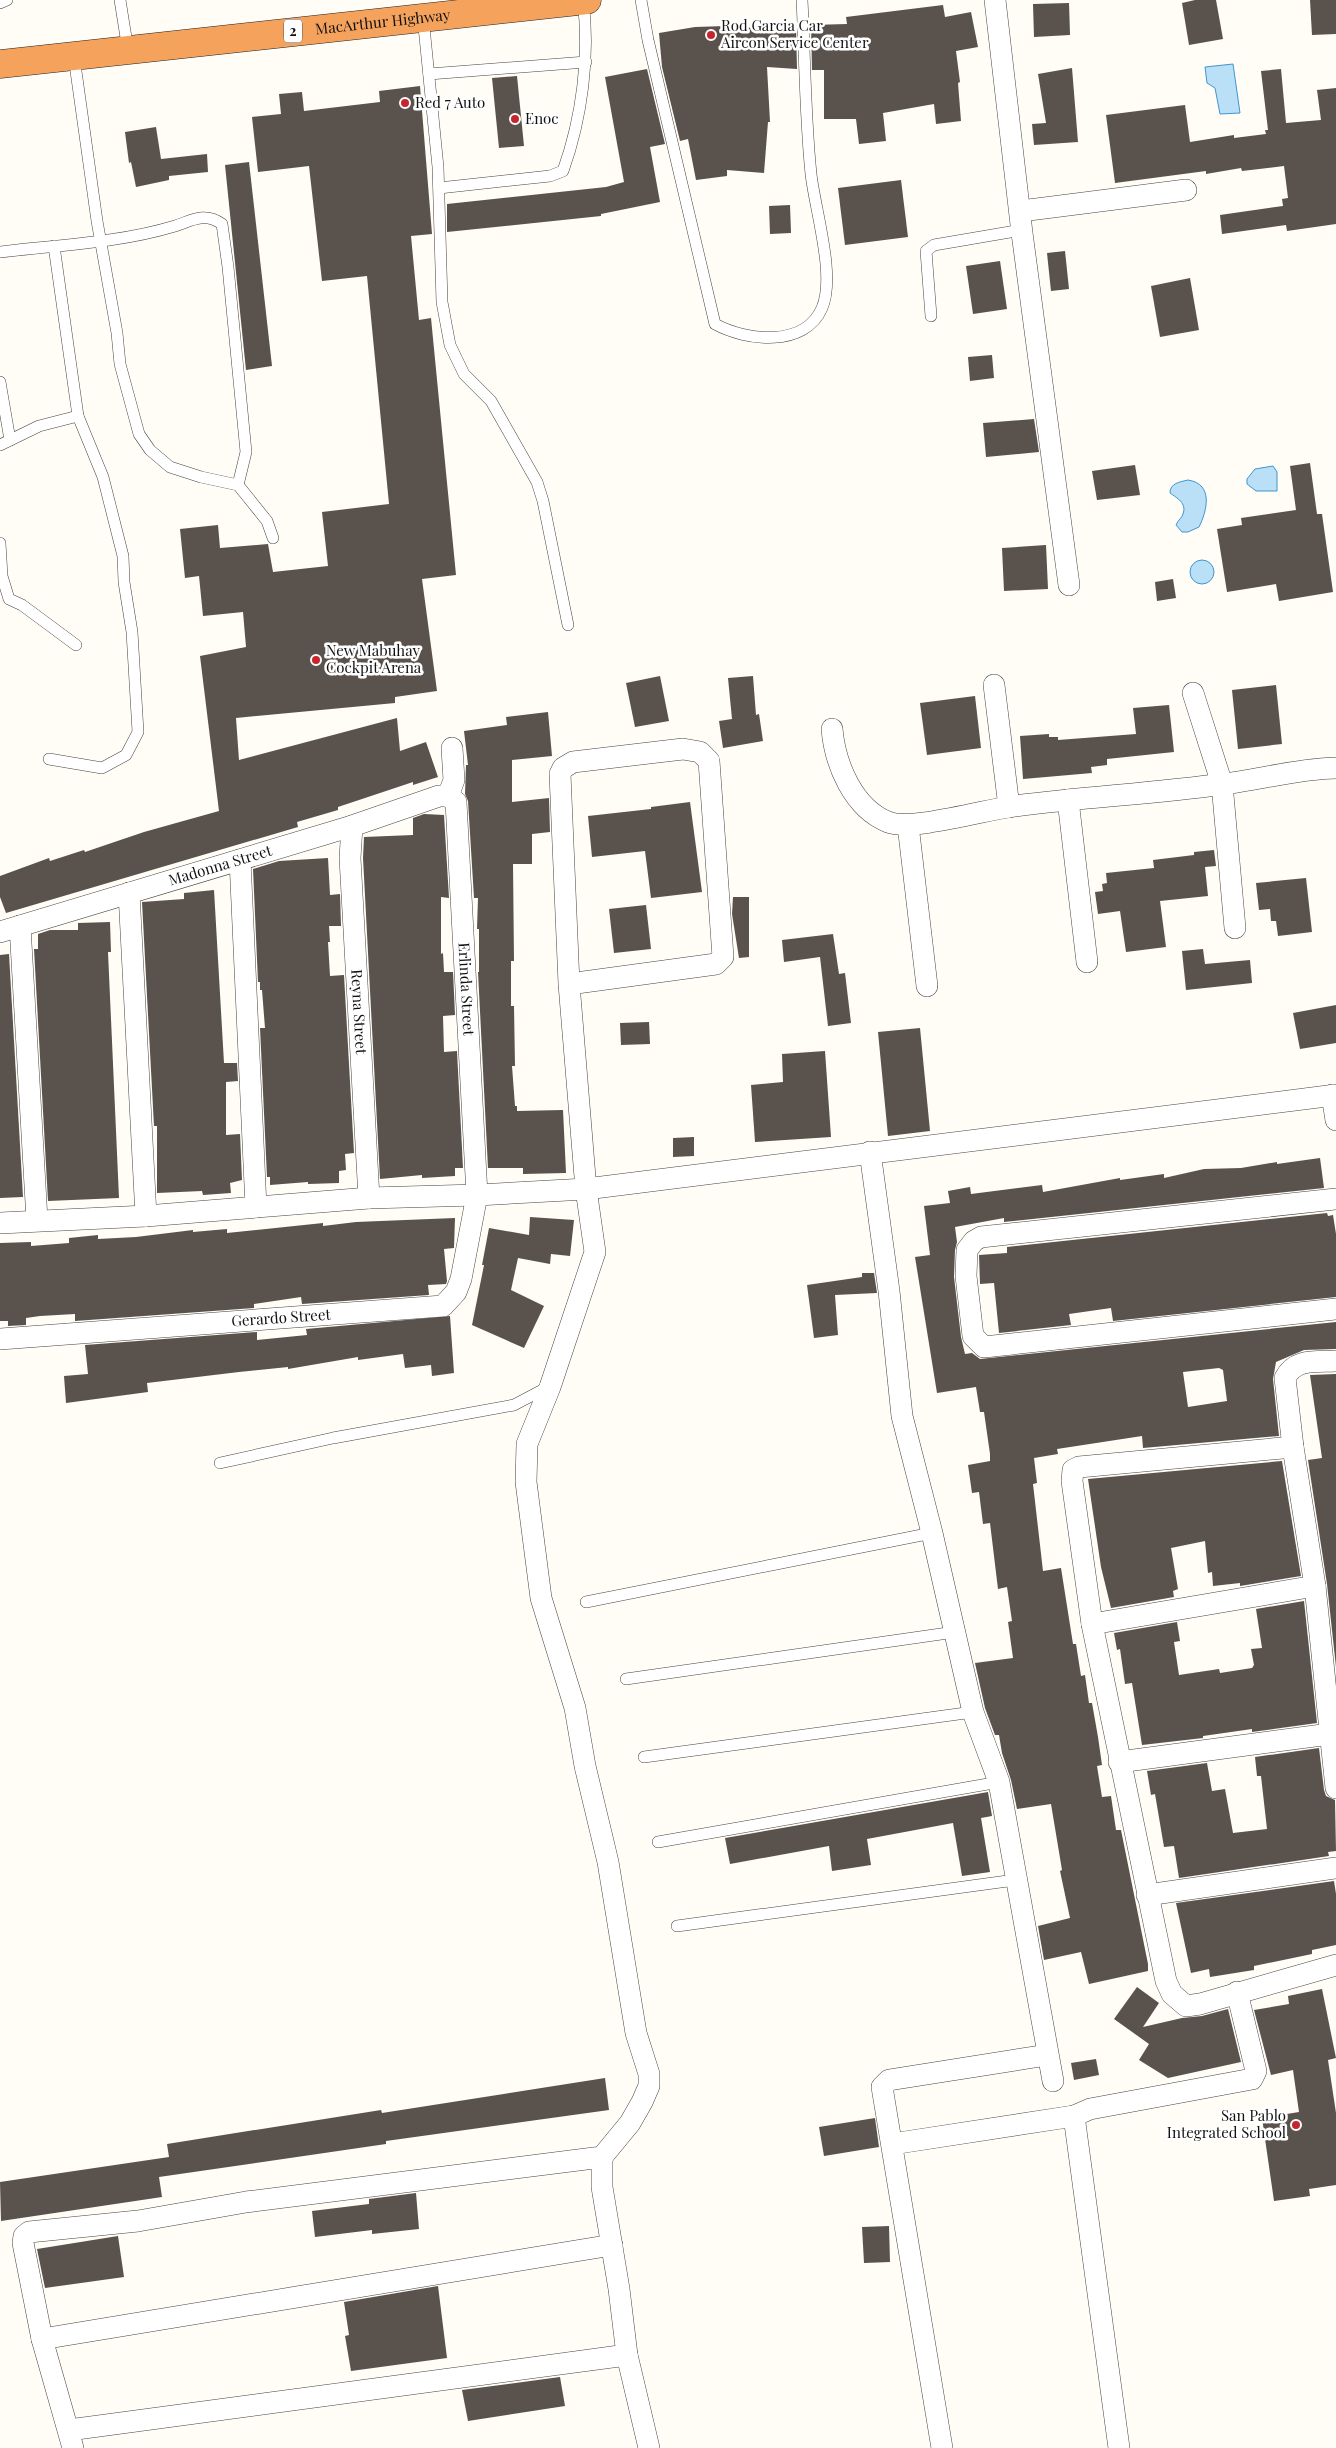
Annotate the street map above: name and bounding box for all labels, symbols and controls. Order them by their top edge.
street label: MacArthur Highway [314,4,452,39]
place label: Rod Garcia Car Aircon Service Center [720,15,869,52]
road number: 2 [284,20,302,42]
marker: Rod Garcia Car Aircon Service Center [705,29,717,41]
place label: Red 7 Auto [415,92,485,112]
marker: Red 7 Auto [399,97,411,109]
place label: Enoc [525,108,559,128]
marker: Enoc [509,113,521,125]
place label: New Mabuhay Cockpit Arena [326,640,422,677]
marker: New Mabuhay Cockpit Arena [310,654,322,666]
street label: Madonna Street [166,840,275,890]
street label: Erlinda Street [455,942,480,1037]
street label: Reyna Street [347,969,372,1055]
street label: Gerardo Street [231,1304,332,1330]
place label: San Pablo Integrated School [1167,2105,1286,2142]
marker: San Pablo Integrated School [1290,2119,1302,2131]

